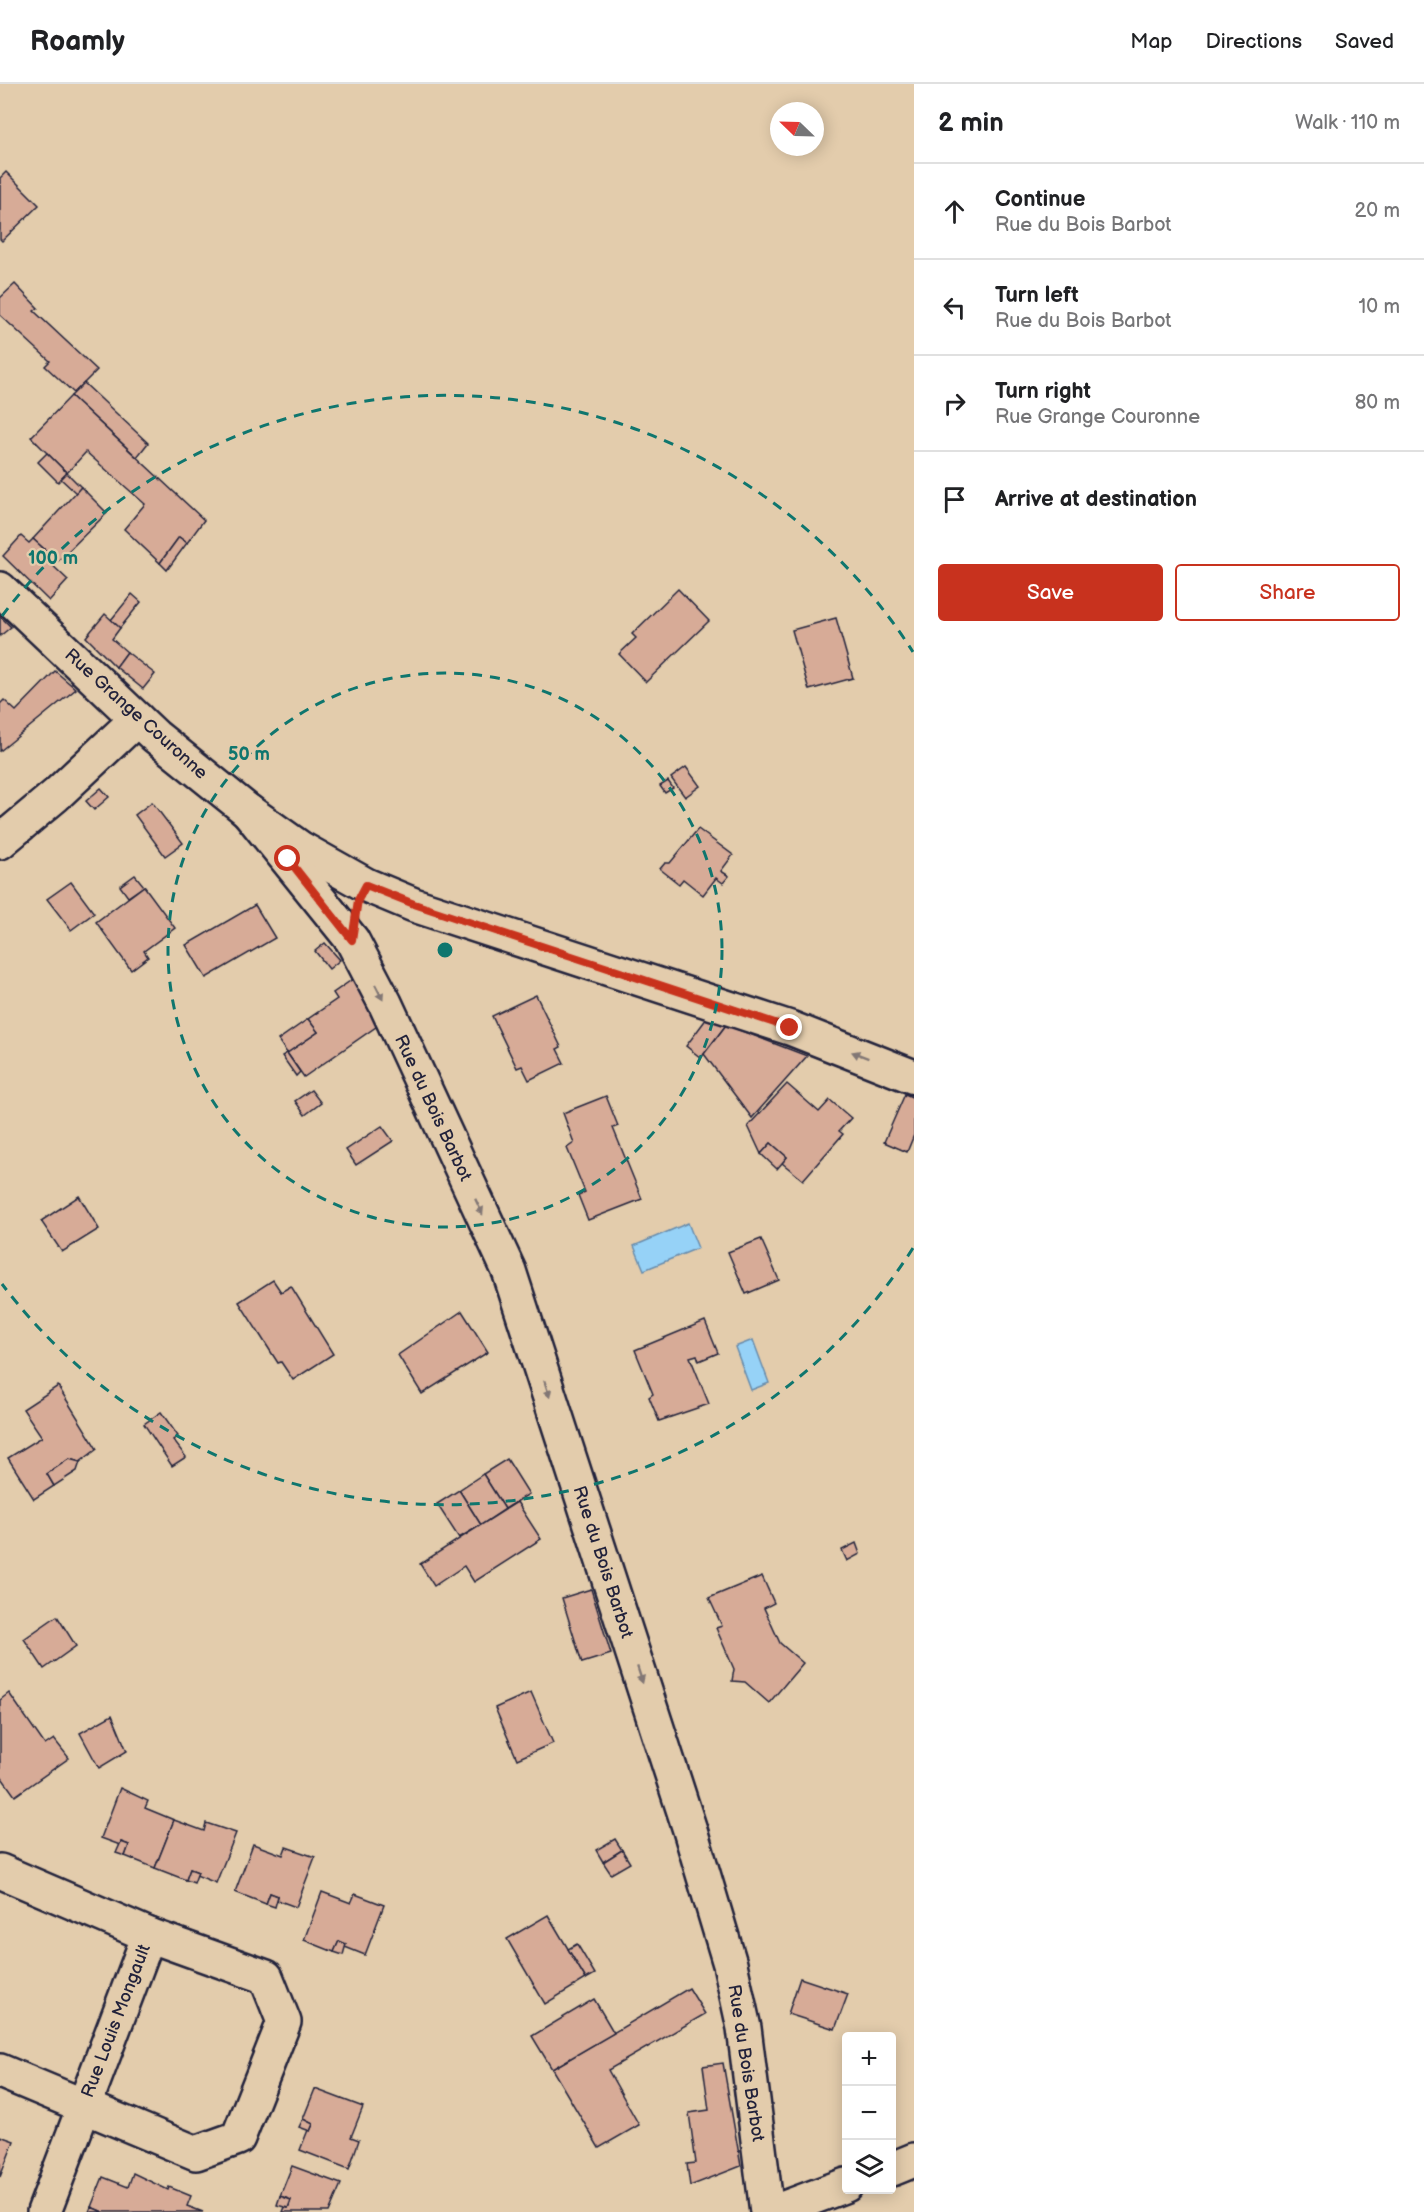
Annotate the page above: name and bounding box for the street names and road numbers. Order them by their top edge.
street label: Rue Grange Couronne [60,644,212,784]
street label: Rue du Bois Barbot [390,1032,476,1185]
street label: Rue du Bois Barbot [568,1483,638,1641]
street label: Rue Louis Mongault [77,1941,155,2101]
street label: Rue du Bois Barbot [723,1983,769,2144]

